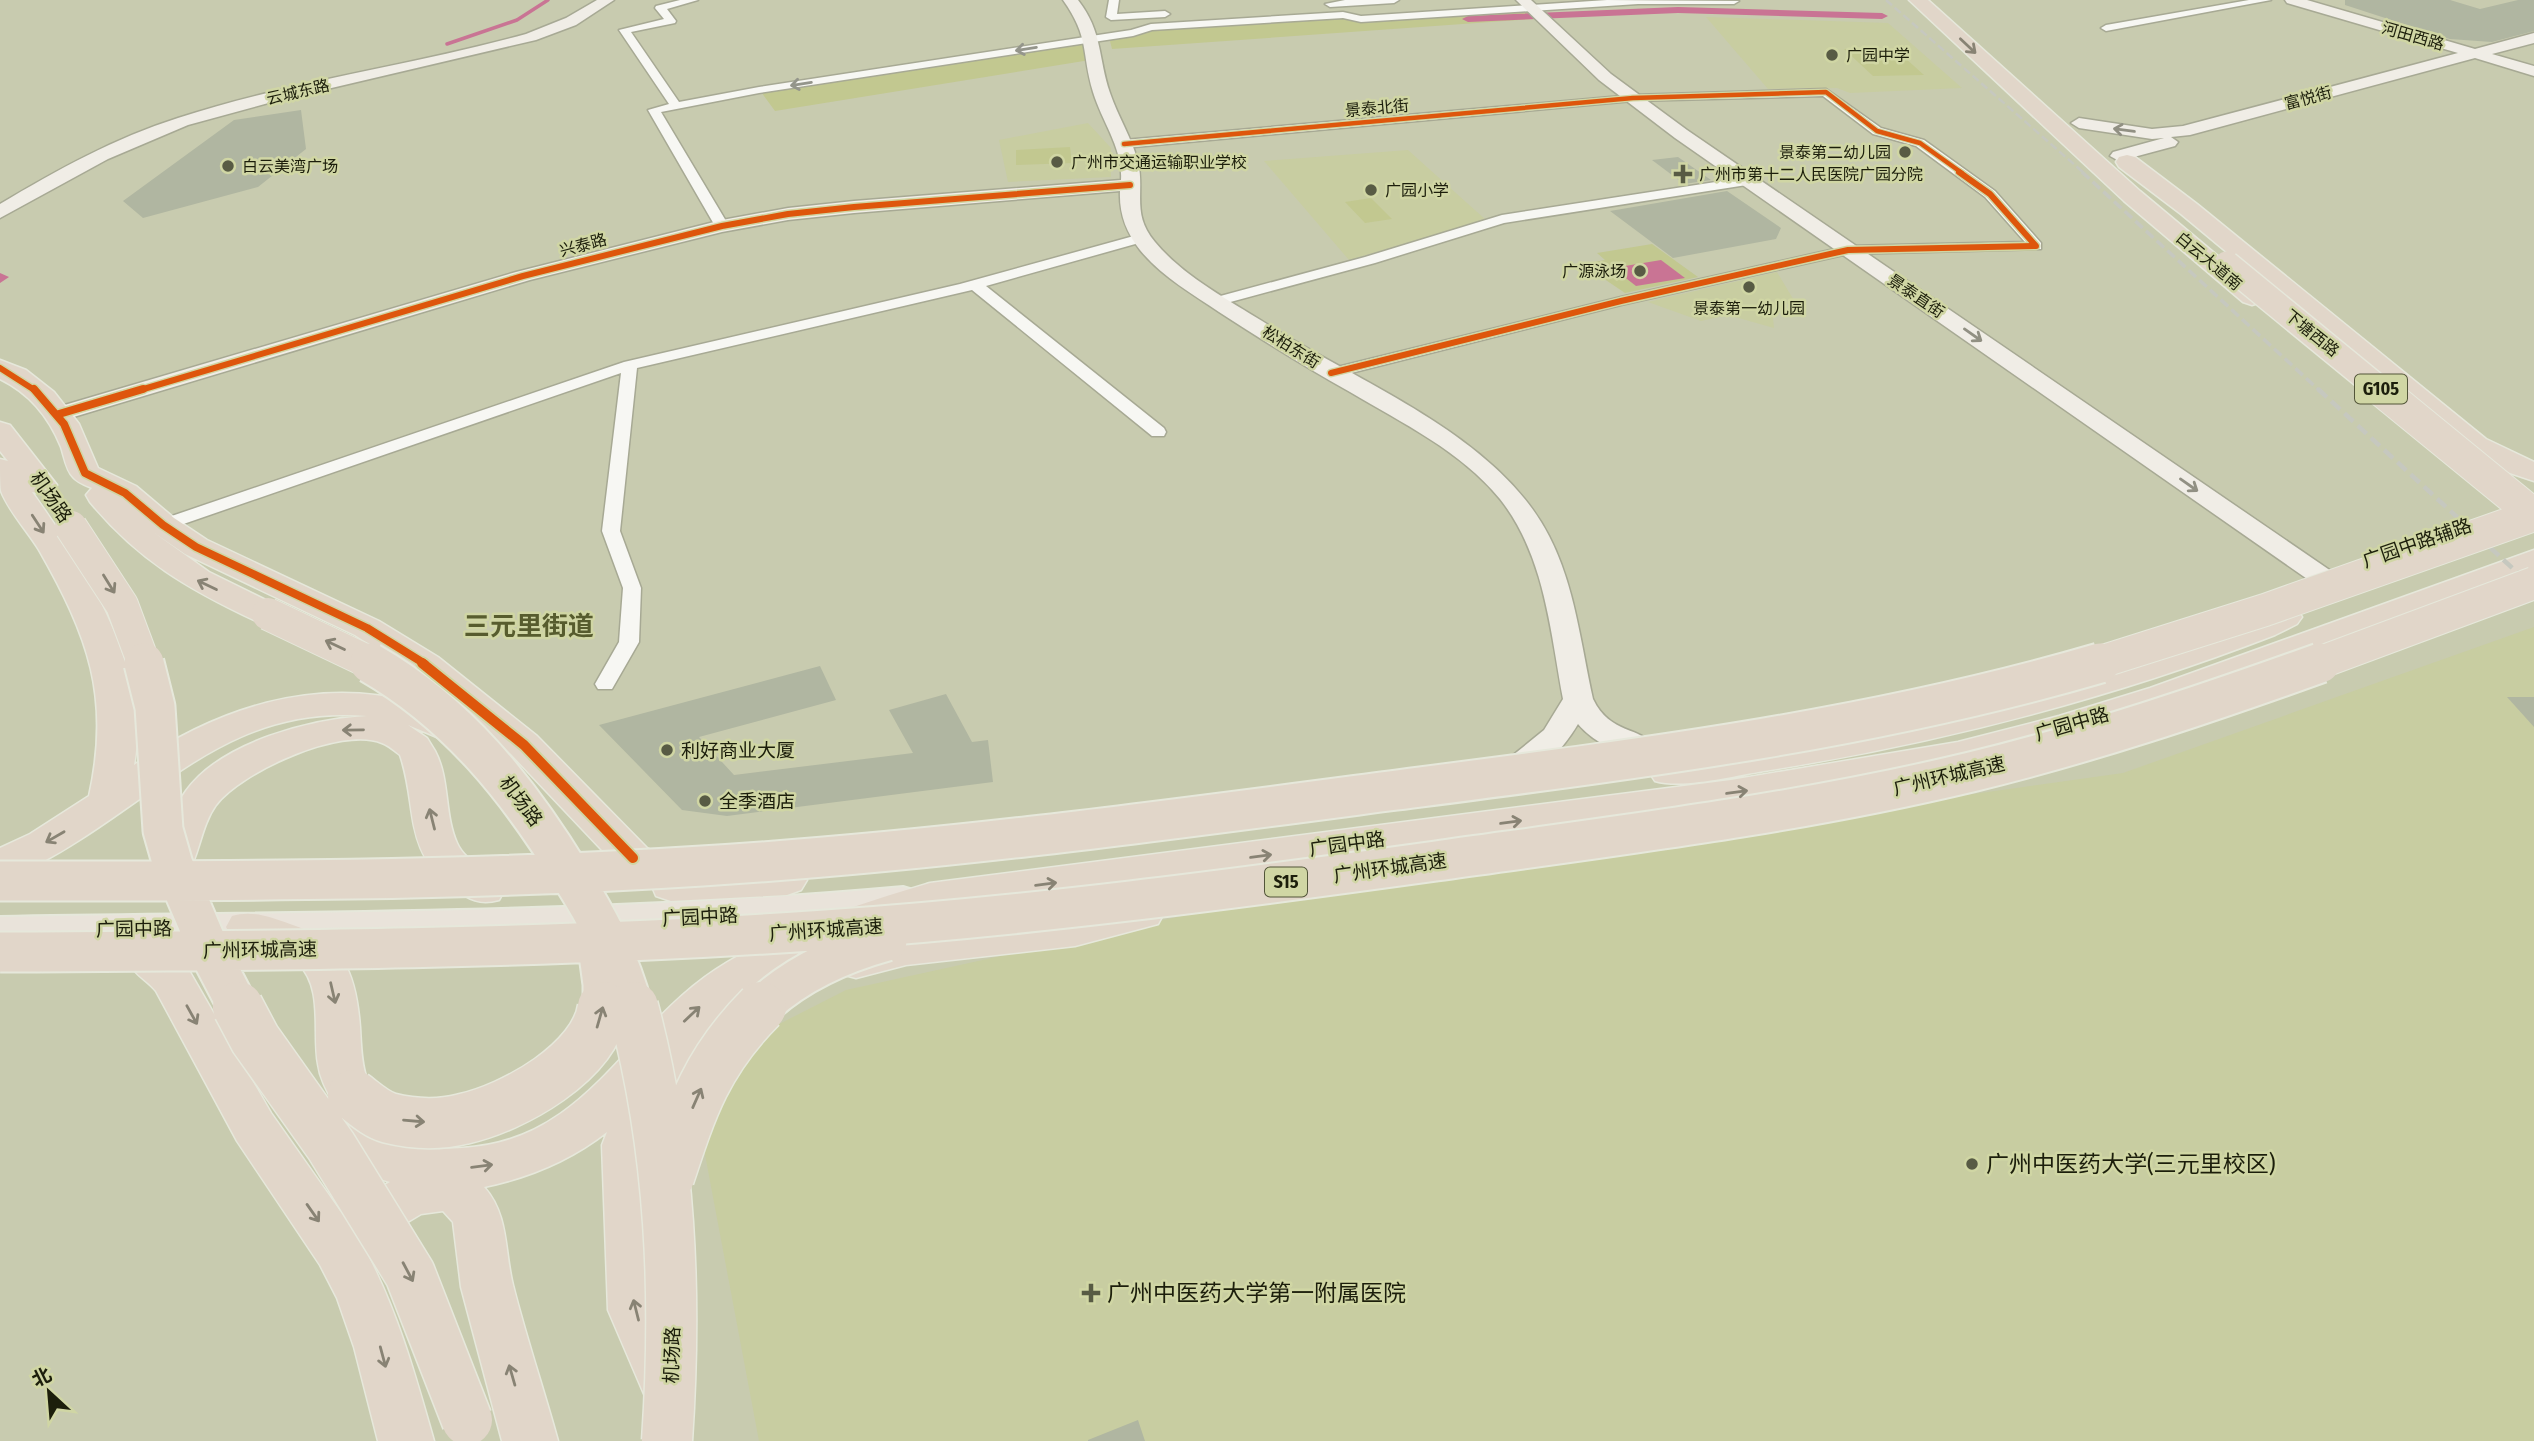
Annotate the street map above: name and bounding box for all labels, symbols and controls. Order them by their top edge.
street label: 河田西路 [2380,18,2446,54]
one-way arrow [1959,38,1976,55]
one-way arrow [1015,42,1038,55]
place label: 广园中学 [1846,46,1910,65]
marker: 广园中学 [1824,47,1840,63]
street label: 云城东路 [265,76,331,108]
one-way arrow [790,78,813,91]
street label: 富悦街 [2282,83,2334,113]
street label: 景泰北街 [1344,96,1410,120]
one-way arrow [2113,124,2135,137]
place label: 景泰第二幼儿园 [1779,143,1891,162]
marker: 景泰第二幼儿园 [1897,144,1913,160]
place label: 广州市交通运输职业学校 [1071,153,1247,172]
marker: 广州市交通运输职业学校 [1049,154,1065,170]
place label: 白云美湾广场 [242,157,338,176]
marker: 白云美湾广场 [220,158,236,174]
marker: 广州市第十二人民医院广园分院 [1673,164,1693,184]
place label: 广州市第十二人民医院广园分院 [1699,165,1923,184]
place label: 广园小学 [1385,181,1449,200]
marker: 广园小学 [1363,182,1379,198]
street label: 白云大道南 [2172,228,2246,294]
street label: 兴泰路 [557,230,609,260]
place label: 广源泳场 [1562,262,1626,281]
marker: 广源泳场 [1632,263,1648,279]
street label: 景泰直街 [1884,270,1948,322]
marker: 景泰第一幼儿园 [1741,279,1757,295]
place label: 景泰第一幼儿园 [1693,299,1805,318]
street label: 下塘西路 [2281,305,2343,361]
street label: 松柏东街 [1259,322,1323,372]
one-way arrow [1963,328,1982,342]
road number: G105 [2355,374,2407,404]
street label: 机场路 [25,467,77,527]
one-way arrow [2179,478,2198,492]
one-way arrow [31,514,46,533]
street label: 广园中路辅路 [2359,514,2475,572]
one-way arrow [103,573,117,593]
one-way arrow [197,578,218,591]
district label: 三元里街道 [464,611,594,642]
one-way arrow [325,638,346,651]
street label: 广园中路 [2032,702,2112,746]
one-way arrow [342,724,365,737]
place label: 利好商业大厦 [681,739,795,762]
marker: 利好商业大厦 [659,742,675,758]
street label: 广州环城高速 [1891,752,2007,800]
street label: 机场路 [495,771,547,831]
one-way arrow [1725,785,1748,798]
place label: 全季酒店 [719,790,795,813]
marker: 全季酒店 [697,793,713,809]
one-way arrow [425,809,438,831]
one-way arrow [1499,816,1522,829]
street label: 广园中路 [1308,827,1386,861]
one-way arrow [46,830,66,844]
one-way arrow [1250,849,1272,862]
street label: 广州环城高速 [1332,849,1448,887]
road number: S15 [1265,868,1307,897]
one-way arrow [1034,877,1057,890]
street label: 广园中路 [661,904,739,930]
street label: 广州环城高速 [768,915,884,945]
street label: 广园中路 [96,917,172,941]
street label: 广州环城高速 [203,938,317,962]
one-way arrow [327,981,340,1004]
one-way arrow [186,1004,199,1025]
one-way arrow [594,1006,607,1028]
one-way arrow [683,1006,701,1022]
one-way arrow [691,1087,704,1109]
one-way arrow [402,1115,425,1128]
place label: 广州中医药大学(三元里校区) [1986,1150,2276,1178]
marker: 广州中医药大学(三元里校区) [1964,1156,1980,1172]
one-way arrow [470,1159,493,1172]
one-way arrow [306,1203,320,1222]
one-way arrow [402,1261,415,1282]
place label: 广州中医药大学第一附属医院 [1107,1279,1406,1307]
marker: 广州中医药大学第一附属医院 [1081,1283,1101,1303]
one-way arrow [629,1299,642,1321]
street label: 机场路 [660,1326,684,1384]
one-way arrow [378,1346,391,1368]
north arrow [14,1357,84,1427]
text: 北 [28,1363,55,1392]
one-way arrow [504,1364,517,1386]

